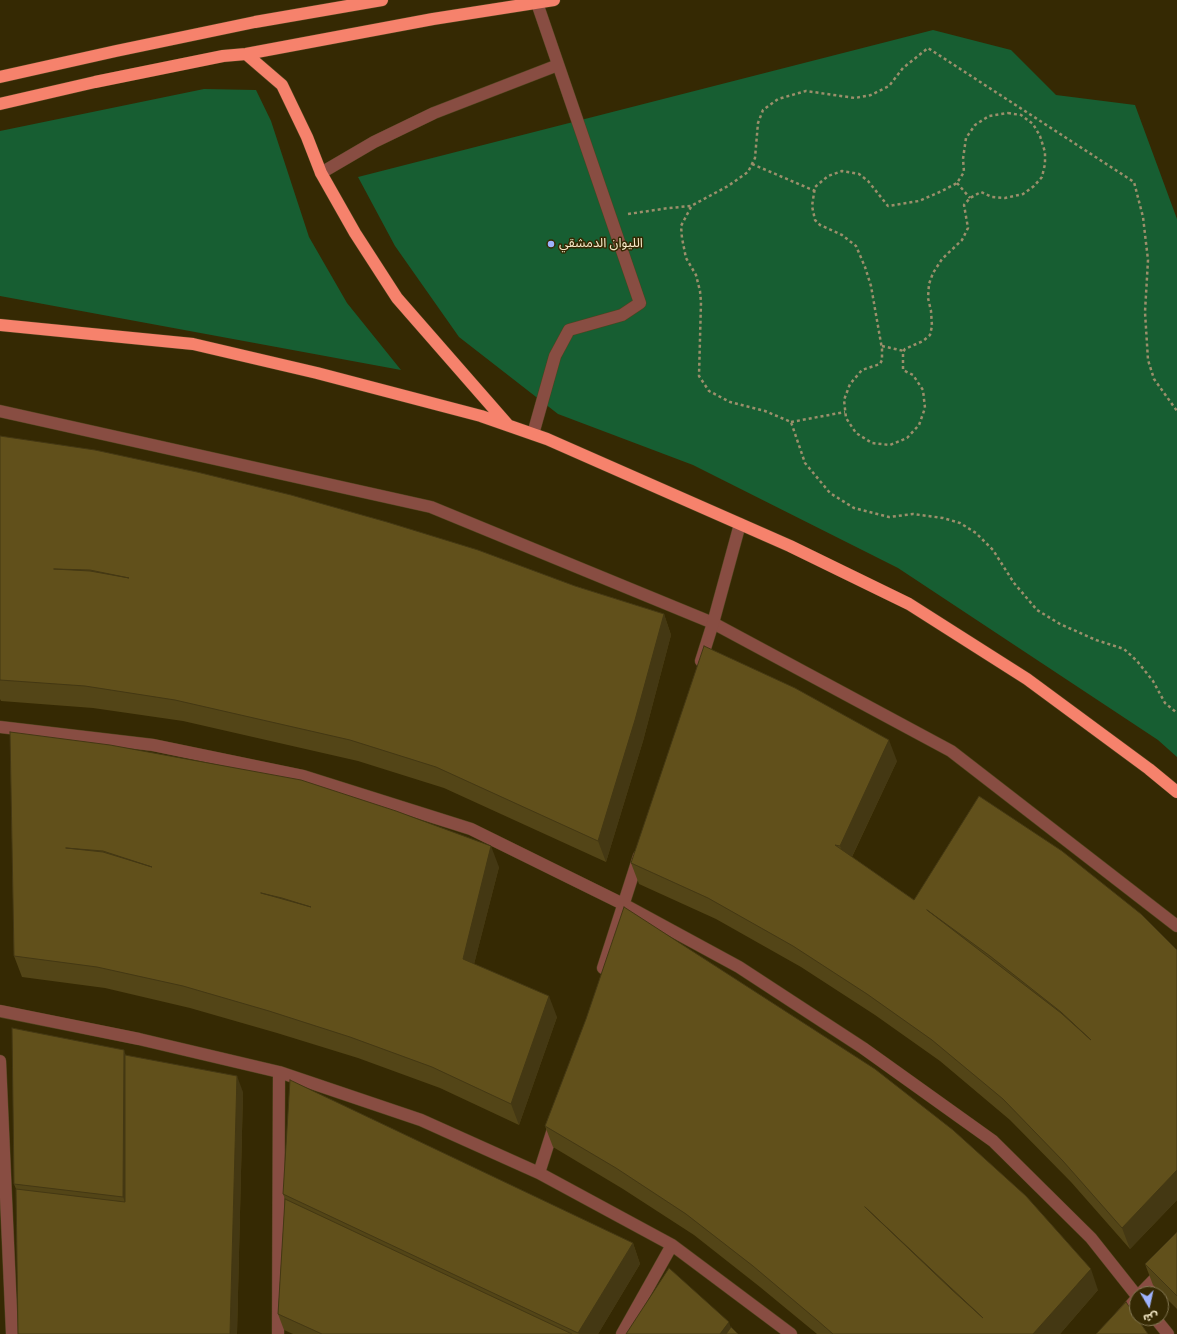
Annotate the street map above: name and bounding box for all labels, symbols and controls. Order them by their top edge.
place label: الليوان الدمشقي [559,236,643,252]
marker: الليوان الدمشقي [546,239,556,249]
north arrow [1129,1286,1169,1326]
text: ش [1142,1310,1159,1325]

